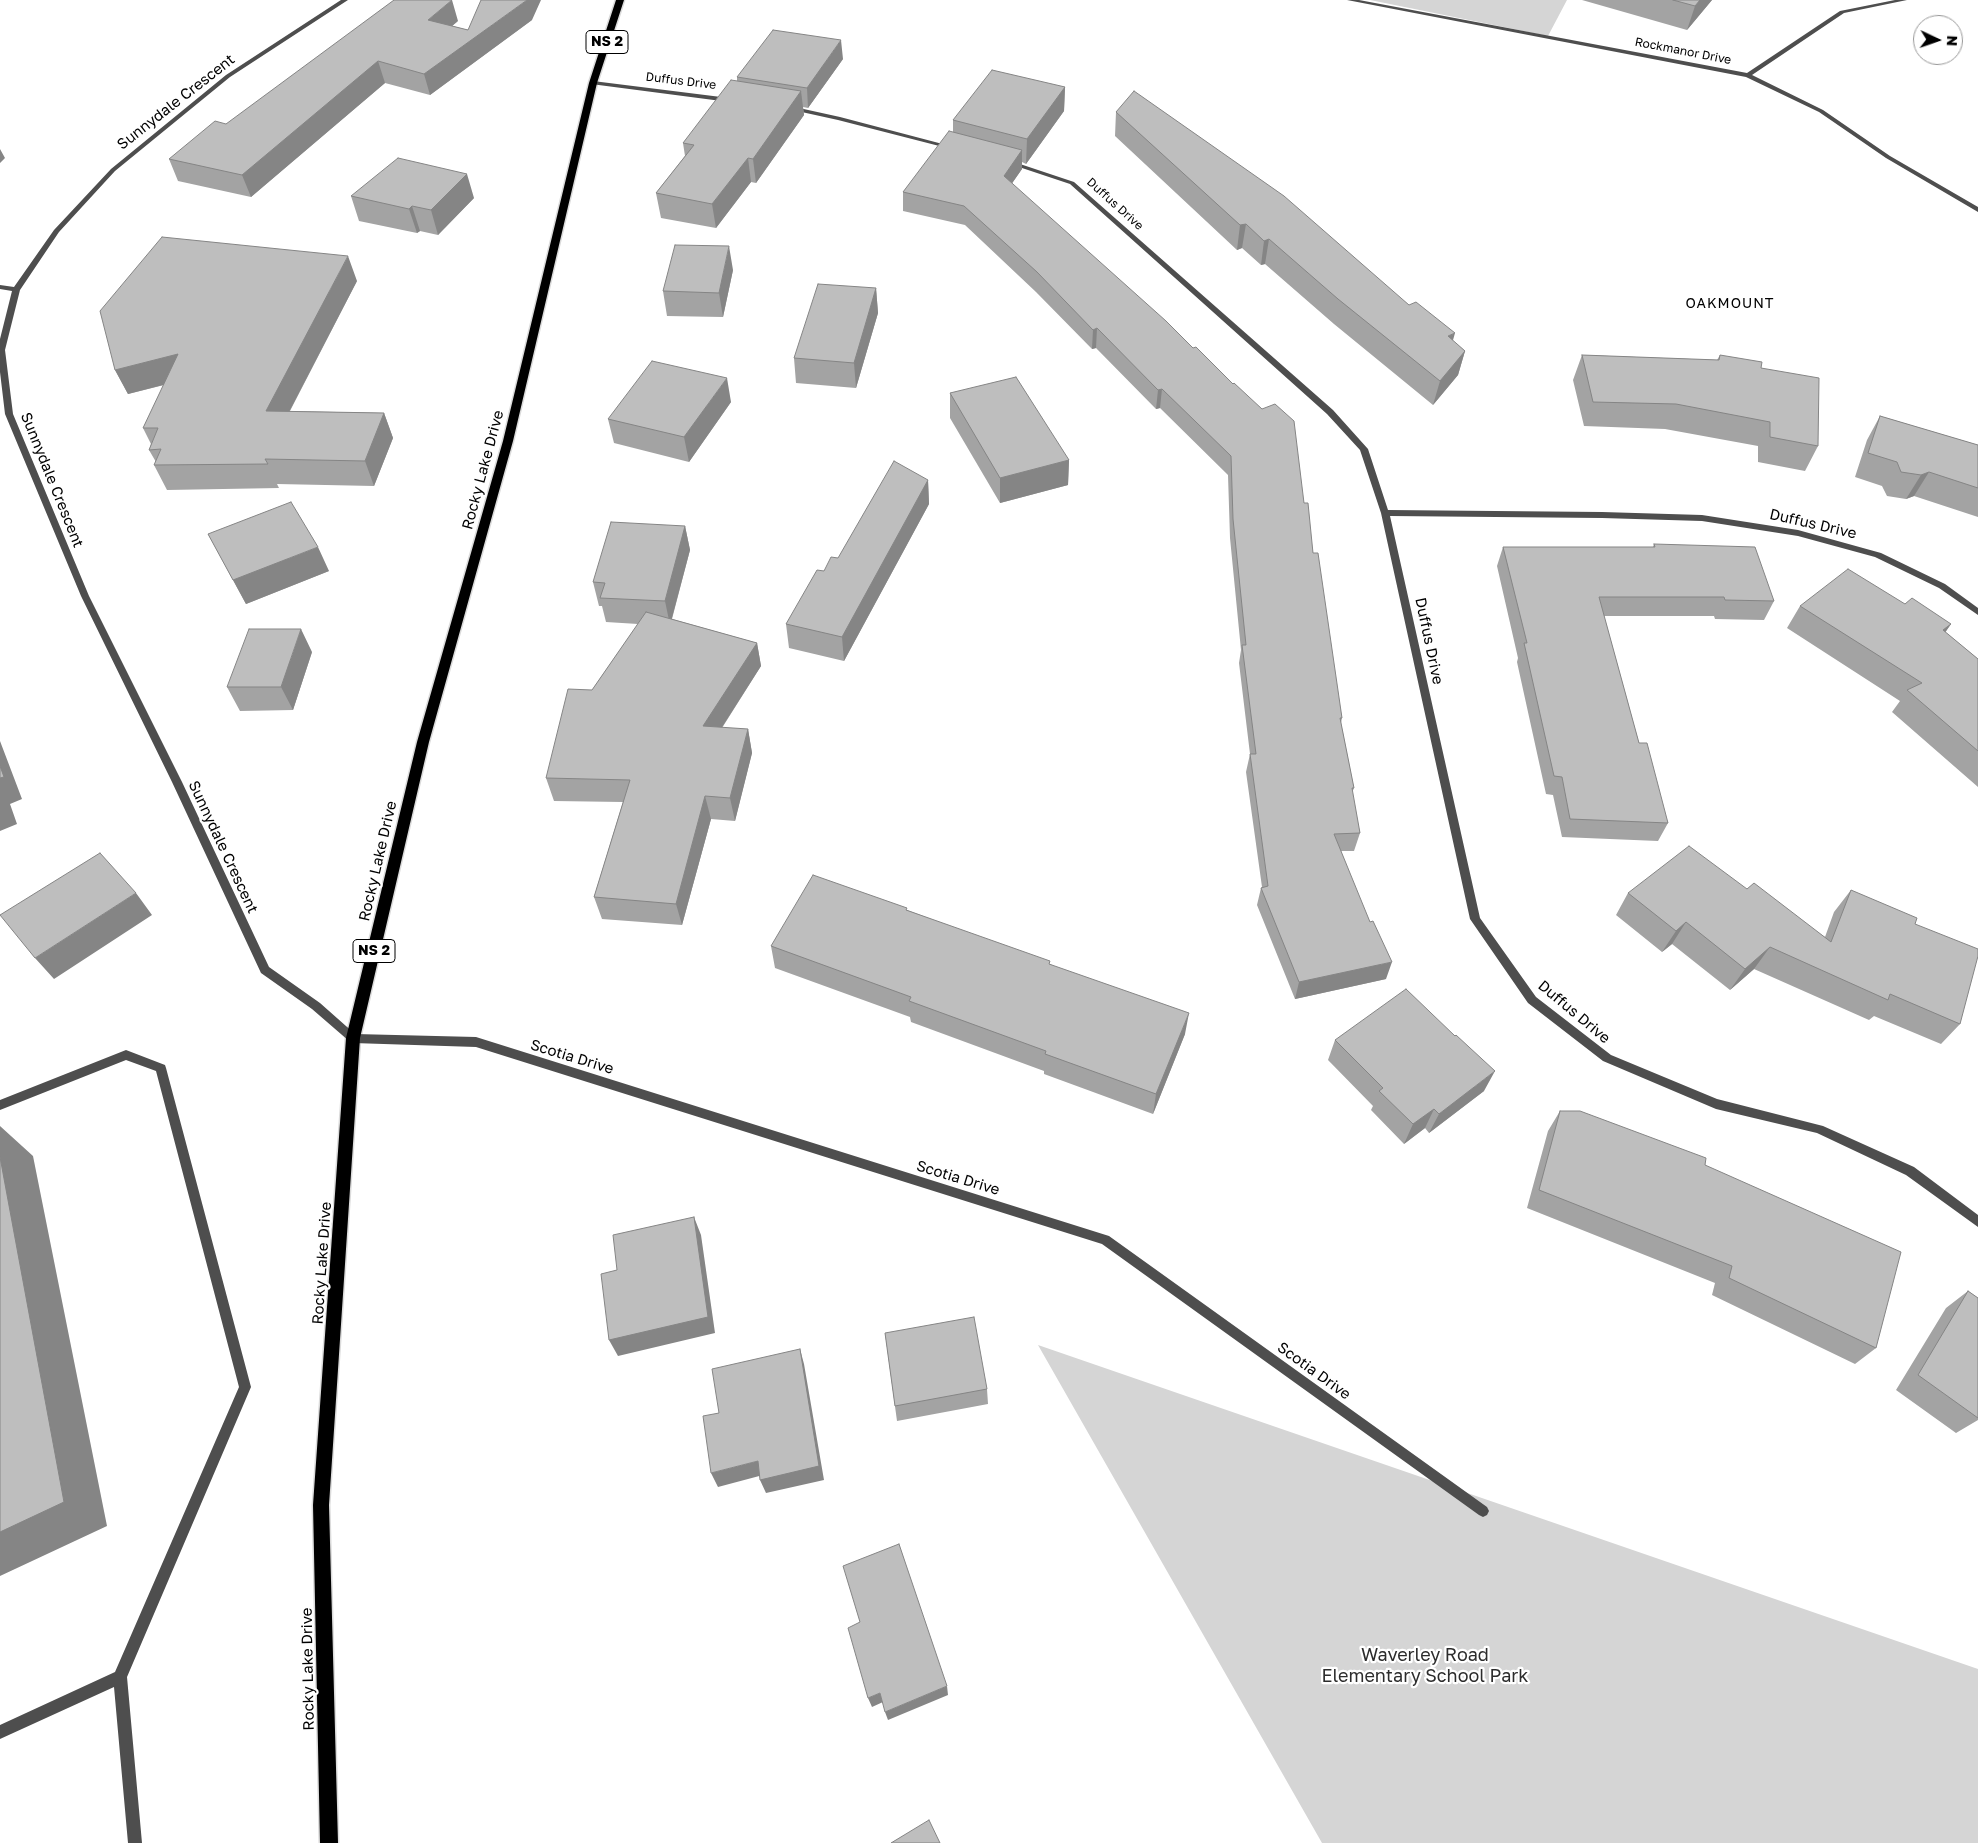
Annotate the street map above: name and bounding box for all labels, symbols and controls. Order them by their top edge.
north arrow [1913,15,1963,65]
road number: NS 2 [586,31,628,54]
street label: Rockmanor Drive [1634,35,1732,67]
text: N [1944,35,1961,47]
street label: Sunnydale Crescent [114,51,238,153]
street label: Duffus Drive [645,70,717,92]
street label: Duffus Drive [1084,175,1146,233]
district label: OAKMOUNT [1684,296,1776,312]
street label: Rocky Lake Drive [458,408,508,532]
street label: Sunnydale Crescent [17,410,87,550]
street label: Duffus Drive [1768,505,1858,543]
street label: Duffus Drive [1411,596,1447,686]
street label: Sunnydale Crescent [184,778,262,916]
street label: Rocky Lake Drive [355,799,401,923]
road number: NS 2 [353,939,395,962]
street label: Duffus Drive [1534,977,1614,1047]
street label: Scotia Drive [528,1036,616,1078]
street label: Scotia Drive [914,1157,1002,1199]
street label: Rocky Lake Drive [309,1201,335,1325]
street label: Scotia Drive [1274,1338,1354,1404]
street label: Rocky Lake Drive [298,1607,318,1731]
park label: Waverley Road Elementary School Park [1322,1644,1528,1686]

